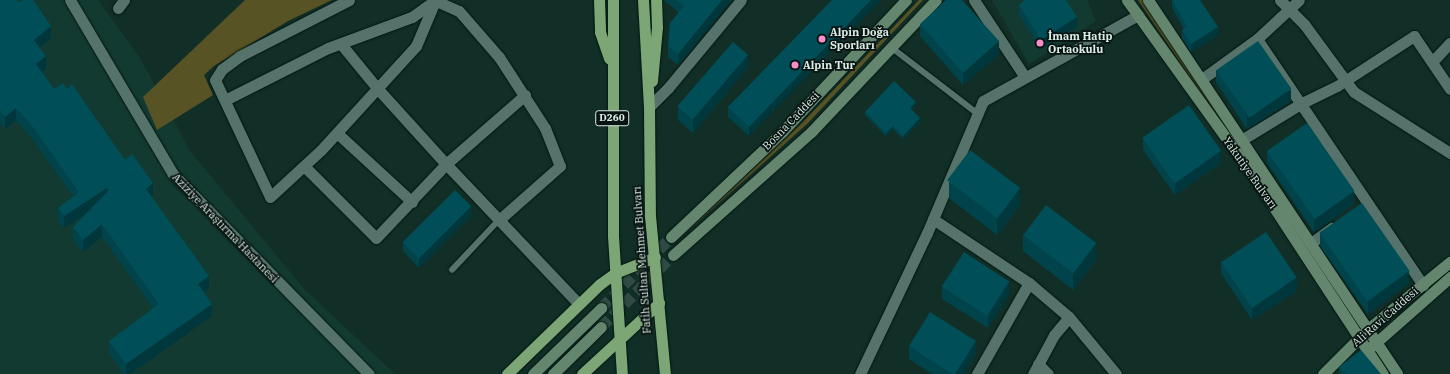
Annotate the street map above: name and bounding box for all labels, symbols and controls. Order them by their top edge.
place label: Alpin Doğa Sporları [830,26,889,52]
place label: İmam Hatip Ortaokulu [1048,30,1112,56]
marker: Alpin Doğa Sporları [817,34,827,44]
marker: İmam Hatip Ortaokulu [1035,38,1045,48]
place label: Alpin Tur [803,58,855,72]
marker: Alpin Tur [790,60,800,70]
street label: Bosna Caddesi [760,89,822,153]
road number: D260 [595,110,629,126]
street label: Yakutiye Bulvarı [1220,135,1280,211]
street label: Aziziye Araştırma Hastanesi [169,171,281,285]
street label: Fatih Sultan Mehmet Bulvarı [630,186,654,334]
street label: Ali Ravi Caddesi [1349,285,1421,349]

